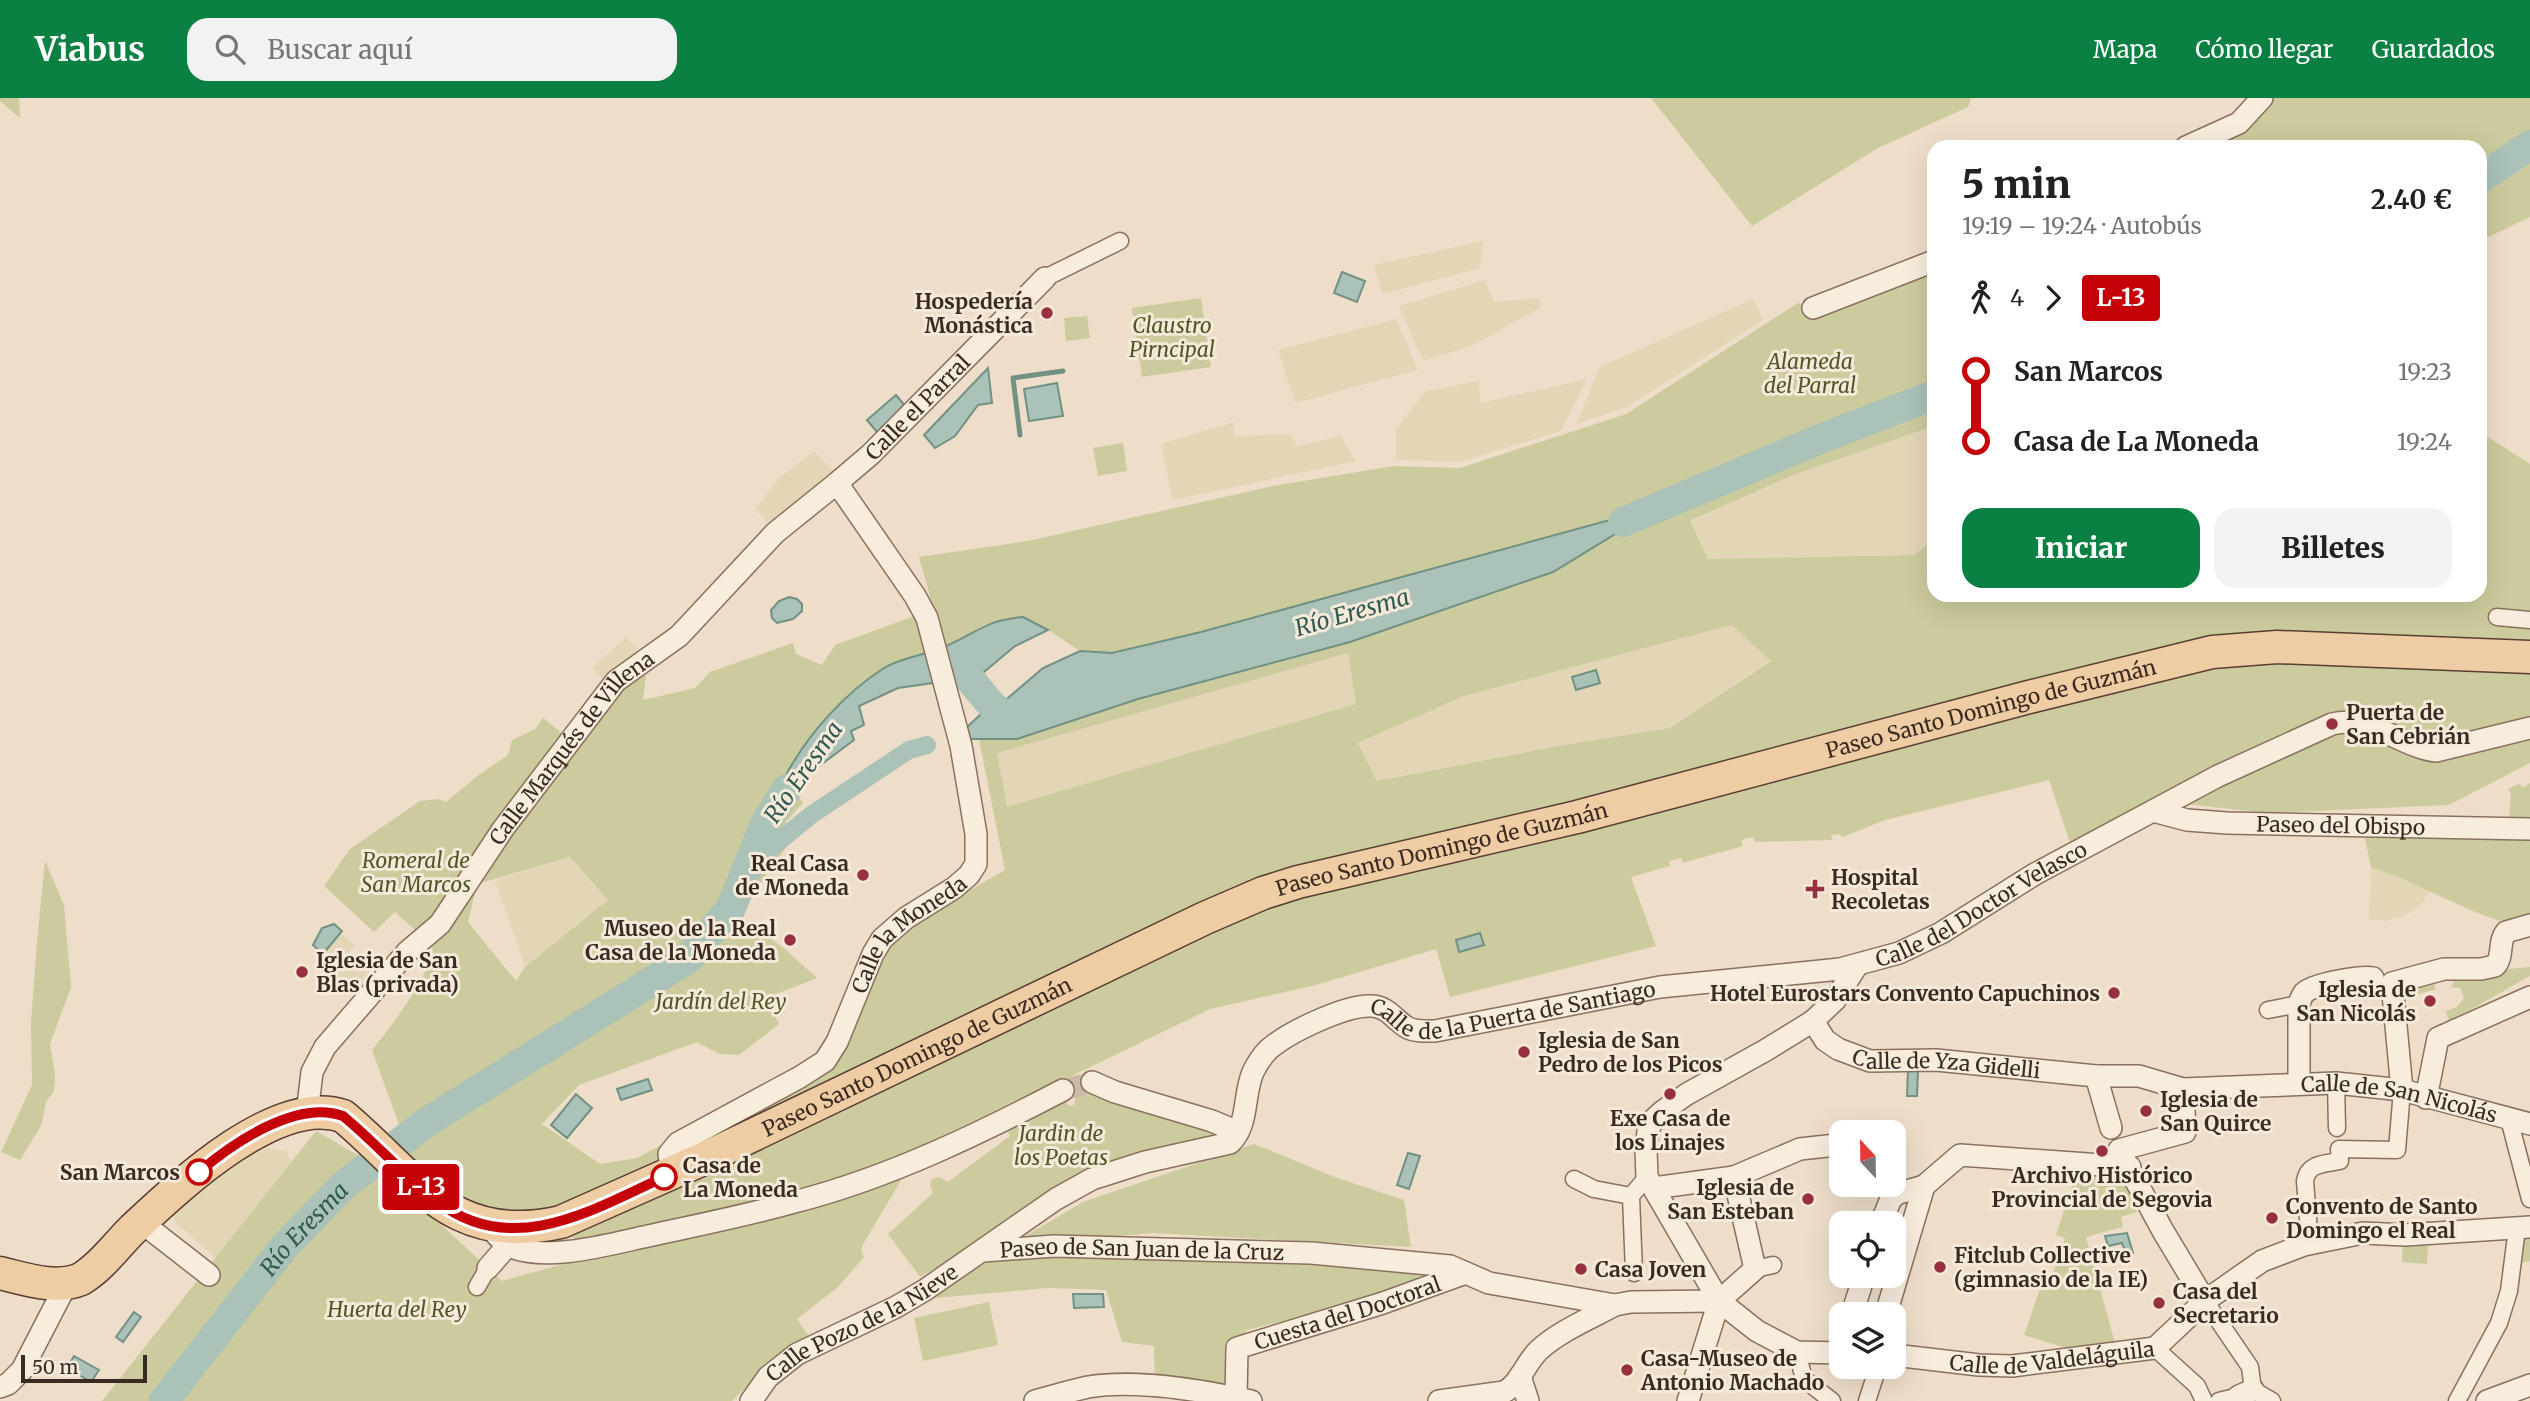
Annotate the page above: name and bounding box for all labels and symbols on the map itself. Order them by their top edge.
place label: Hospedería Monástica [915,288,1033,339]
marker: Hospedería Monástica [1039,305,1055,321]
park label: Claustro Pirncipal [1129,312,1215,363]
street label: Calle el Parral [859,348,976,466]
park label: Alameda del Parral [1764,348,1856,399]
water label: Río Eresma [1291,582,1413,642]
street label: Calle Marqués de Villena [483,645,659,850]
street label: Paseo Santo Domingo de Guzmán [1823,653,2159,764]
place label: Puerta de San Cebrián [2346,699,2470,750]
water label: Río Eresma [757,716,849,828]
marker: Puerta de San Cebrián [2324,716,2340,732]
street label: Paseo Santo Domingo de Guzmán [1272,796,1611,902]
street label: Paseo del Obispo [2256,810,2426,840]
street label: Calle del Doctor Velasco [1872,835,2091,972]
park label: Romeral de San Marcos [361,847,471,898]
place label: Real Casa de Moneda [735,850,849,901]
place label: Hospital Recoletas [1831,864,1930,915]
marker: Real Casa de Moneda [855,867,871,883]
street label: Calle la Moneda [845,870,972,997]
marker: Hospital Recoletas [1805,879,1825,899]
place label: Museo de la Real Casa de la Moneda [585,915,776,966]
marker: Museo de la Real Casa de la Moneda [782,932,798,948]
place label: Iglesia de San Blas (privada) [316,947,459,998]
marker: Iglesia de San Blas (privada) [294,964,310,980]
street label: Paseo Santo Domingo de Guzmán [757,971,1076,1142]
street label: Calle de la Puerta de Santiago [1368,975,1658,1045]
place label: Iglesia de San Nicolás [2296,976,2416,1027]
place label: Hotel Eurostars Convento Capuchinos [1710,980,2100,1007]
marker: Hotel Eurostars Convento Capuchinos [2106,985,2122,1001]
park label: Jardín del Rey [654,988,786,1015]
marker: Iglesia de San Nicolás [2422,993,2438,1009]
place label: Iglesia de San Pedro de los Picos [1538,1027,1723,1078]
street label: Calle de Yza Gidelli [1849,1042,2042,1084]
marker: Iglesia de San Pedro de los Picos [1516,1044,1532,1060]
street label: Calle de San Nicolás [2300,1069,2500,1128]
marker: Exe Casa de los Linajes [1662,1086,1678,1102]
place label: Iglesia de San Quirce [2160,1086,2271,1137]
marker: Iglesia de San Quirce [2138,1103,2154,1119]
place label: Exe Casa de los Linajes [1610,1105,1730,1156]
park label: Jardin de los Poetas [1014,1120,1108,1171]
north arrow [1829,1120,1906,1197]
marker: Archivo Histórico Provincial de Segovia [2094,1143,2110,1159]
place label: Casa de La Moneda [683,1152,798,1203]
place label: San Marcos [60,1159,180,1186]
marker: San Marcos [186,1159,212,1185]
place label: Archivo Histórico Provincial de Segovia [1991,1162,2213,1213]
line badge: L-13 [372,1164,470,1210]
marker: Casa de La Moneda [651,1164,677,1190]
place label: Iglesia de San Esteban [1667,1174,1794,1225]
water label: Río Eresma [253,1175,354,1281]
marker: Iglesia de San Esteban [1800,1191,1816,1207]
place label: Convento de Santo Domingo el Real [2286,1193,2478,1244]
marker: Convento de Santo Domingo el Real [2264,1210,2280,1226]
street label: Paseo de San Juan de la Cruz [999,1232,1284,1266]
place label: Fitclub Collective (gimnasio de la IE) [1954,1242,2148,1293]
place label: Casa Joven [1595,1256,1706,1283]
street label: Calle Pozo de la Nieve [760,1258,963,1387]
marker: Fitclub Collective (gimnasio de la IE) [1932,1259,1948,1275]
marker: Casa Joven [1573,1261,1589,1277]
street label: Cuesta del Doctoral [1251,1270,1445,1355]
place label: Casa del Secretario [2173,1278,2279,1329]
marker: Casa del Secretario [2151,1295,2167,1311]
park label: Huerta del Rey [326,1296,467,1323]
street label: Calle de Valdeláguila [1948,1335,2156,1380]
place label: Casa-Museo de Antonio Machado [1640,1345,1824,1396]
scale bar [21,1352,147,1384]
marker: Casa-Museo de Antonio Machado [1619,1362,1635,1378]

